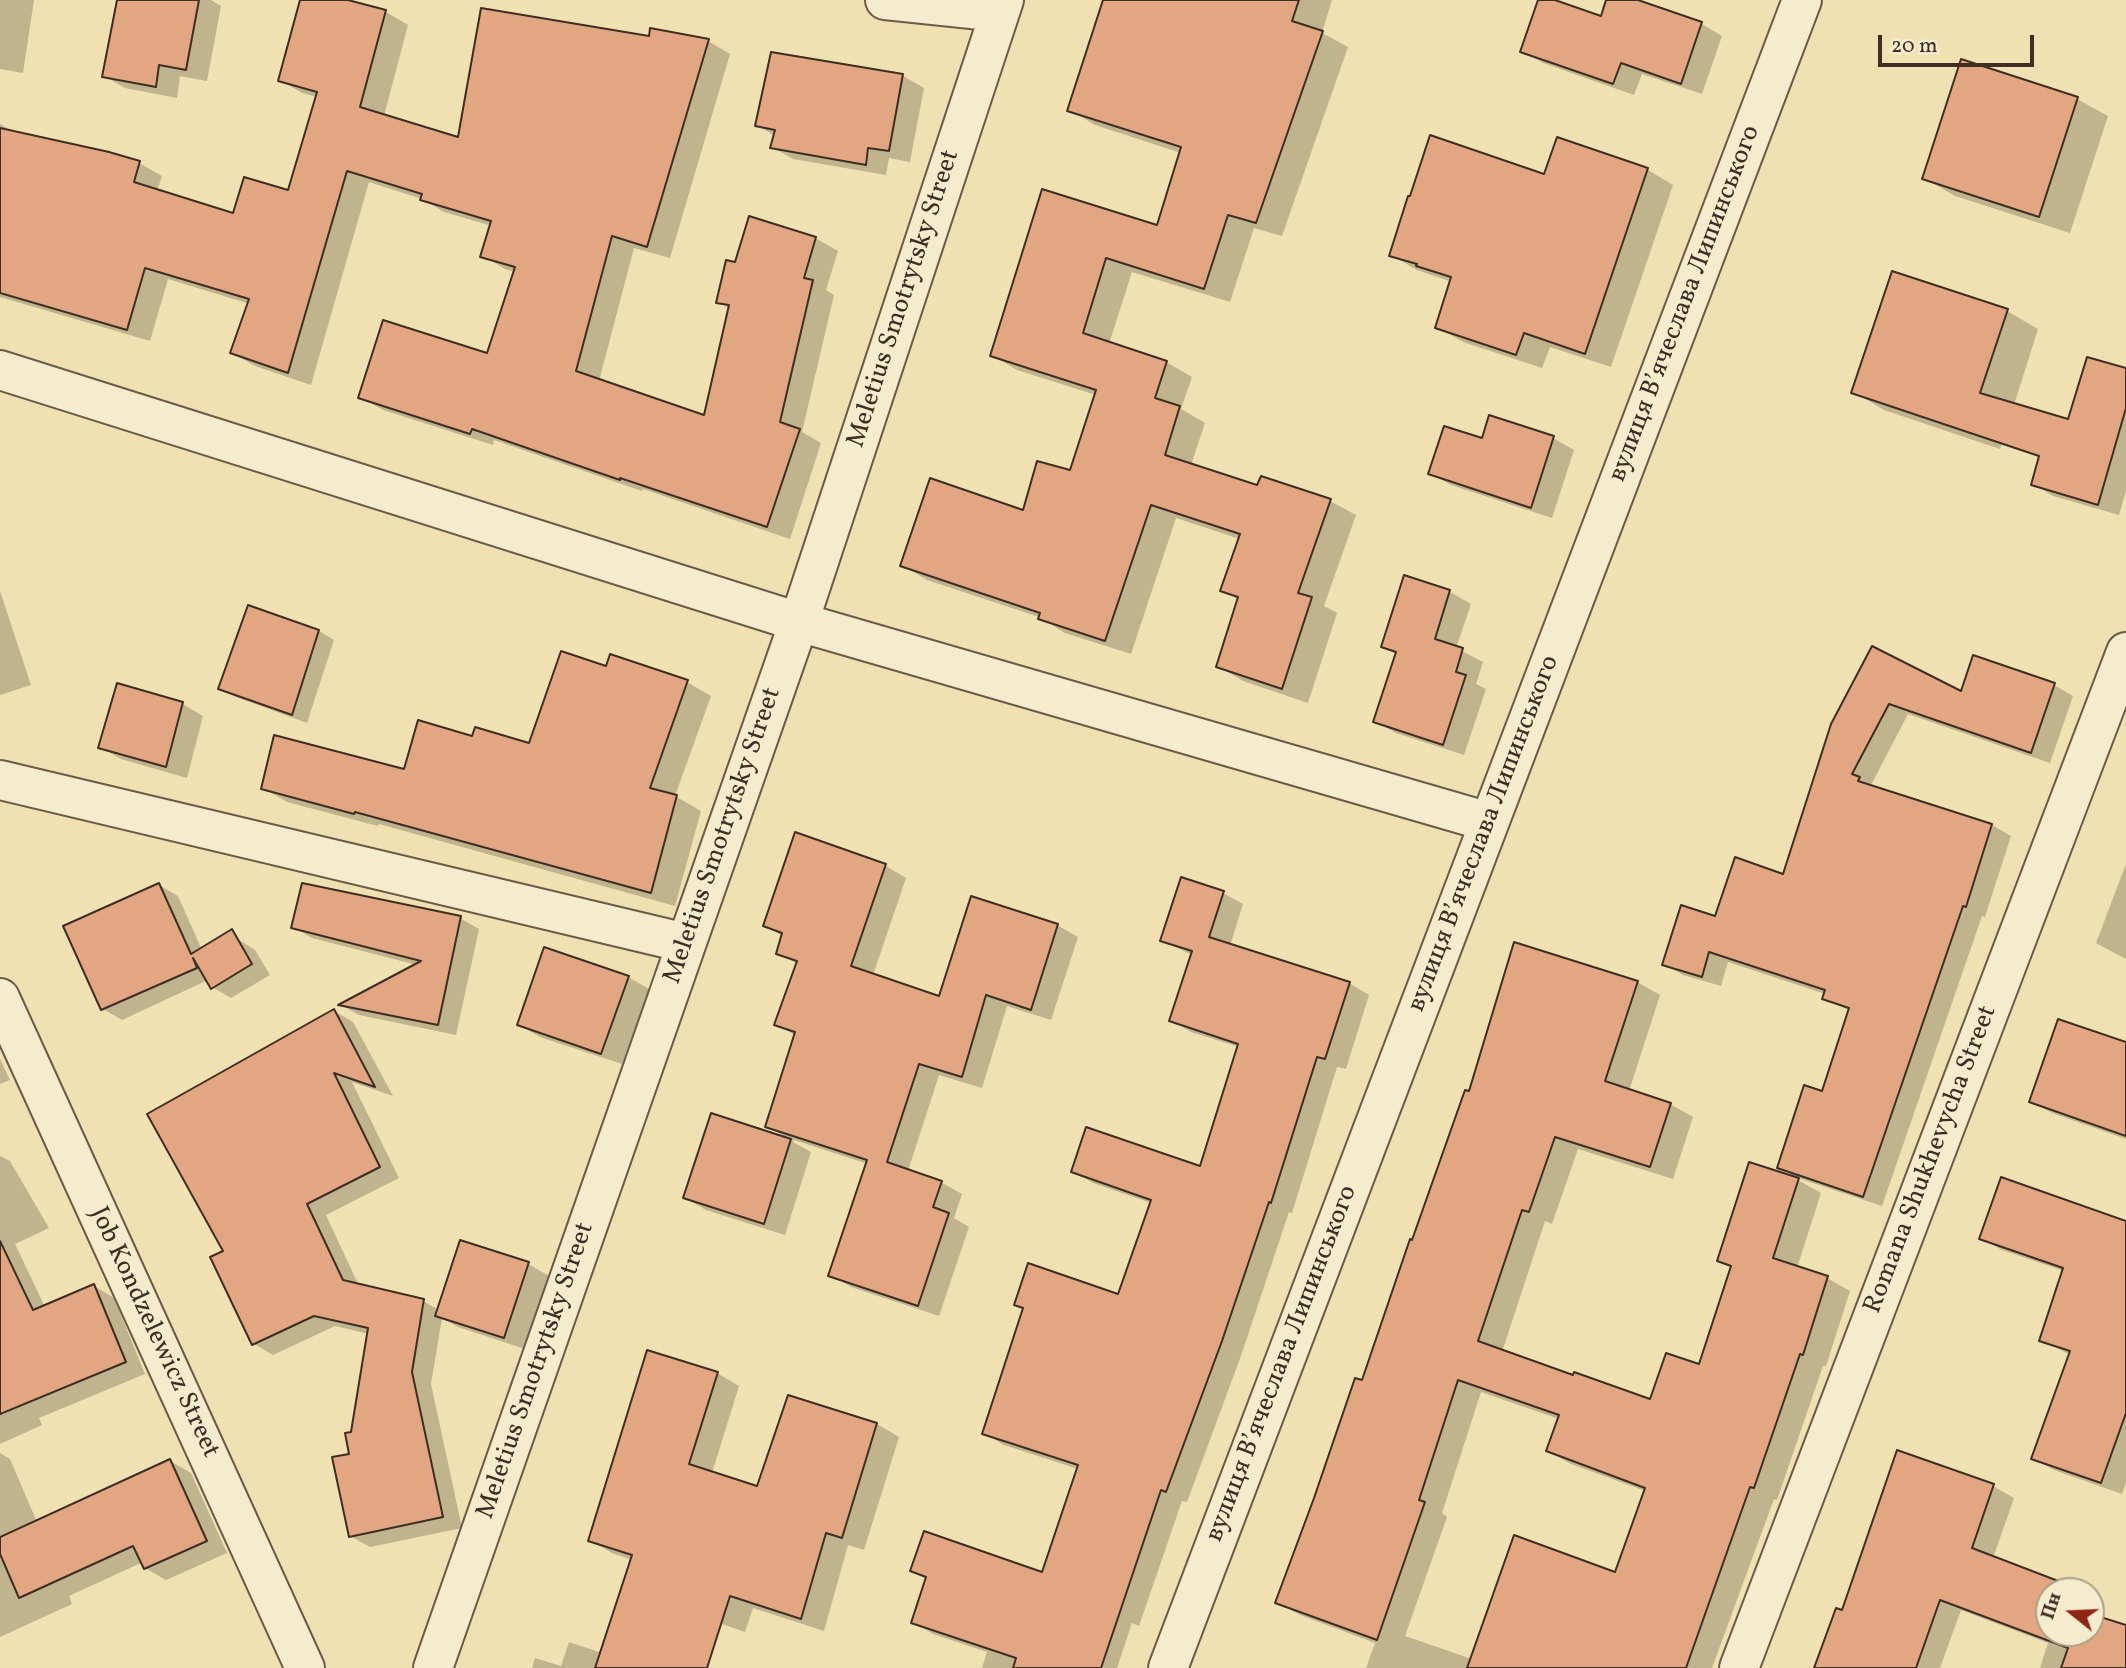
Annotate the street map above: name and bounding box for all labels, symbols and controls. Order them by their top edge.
scale bar [1881,21,2037,65]
text: 20 m [1891,32,1937,61]
street label: вулиця Вʼячеслава Липинського [1604,121,1768,487]
street label: Meletius Smotrytsky Street [842,146,968,452]
street label: вулиця Вʼячеслава Липинського [1403,651,1567,1017]
street label: Meletius Smotrytsky Street [659,684,789,988]
street label: Romana Shukhevycha Street [1859,1002,2005,1318]
street label: вулиця Вʼячеслава Липинського [1201,1181,1365,1547]
street label: Job Kondzelewicz Street [81,1203,225,1463]
street label: Meletius Smotrytsky Street [472,1219,602,1523]
north arrow [2035,1577,2105,1647]
text: Пн [2035,1589,2068,1623]

